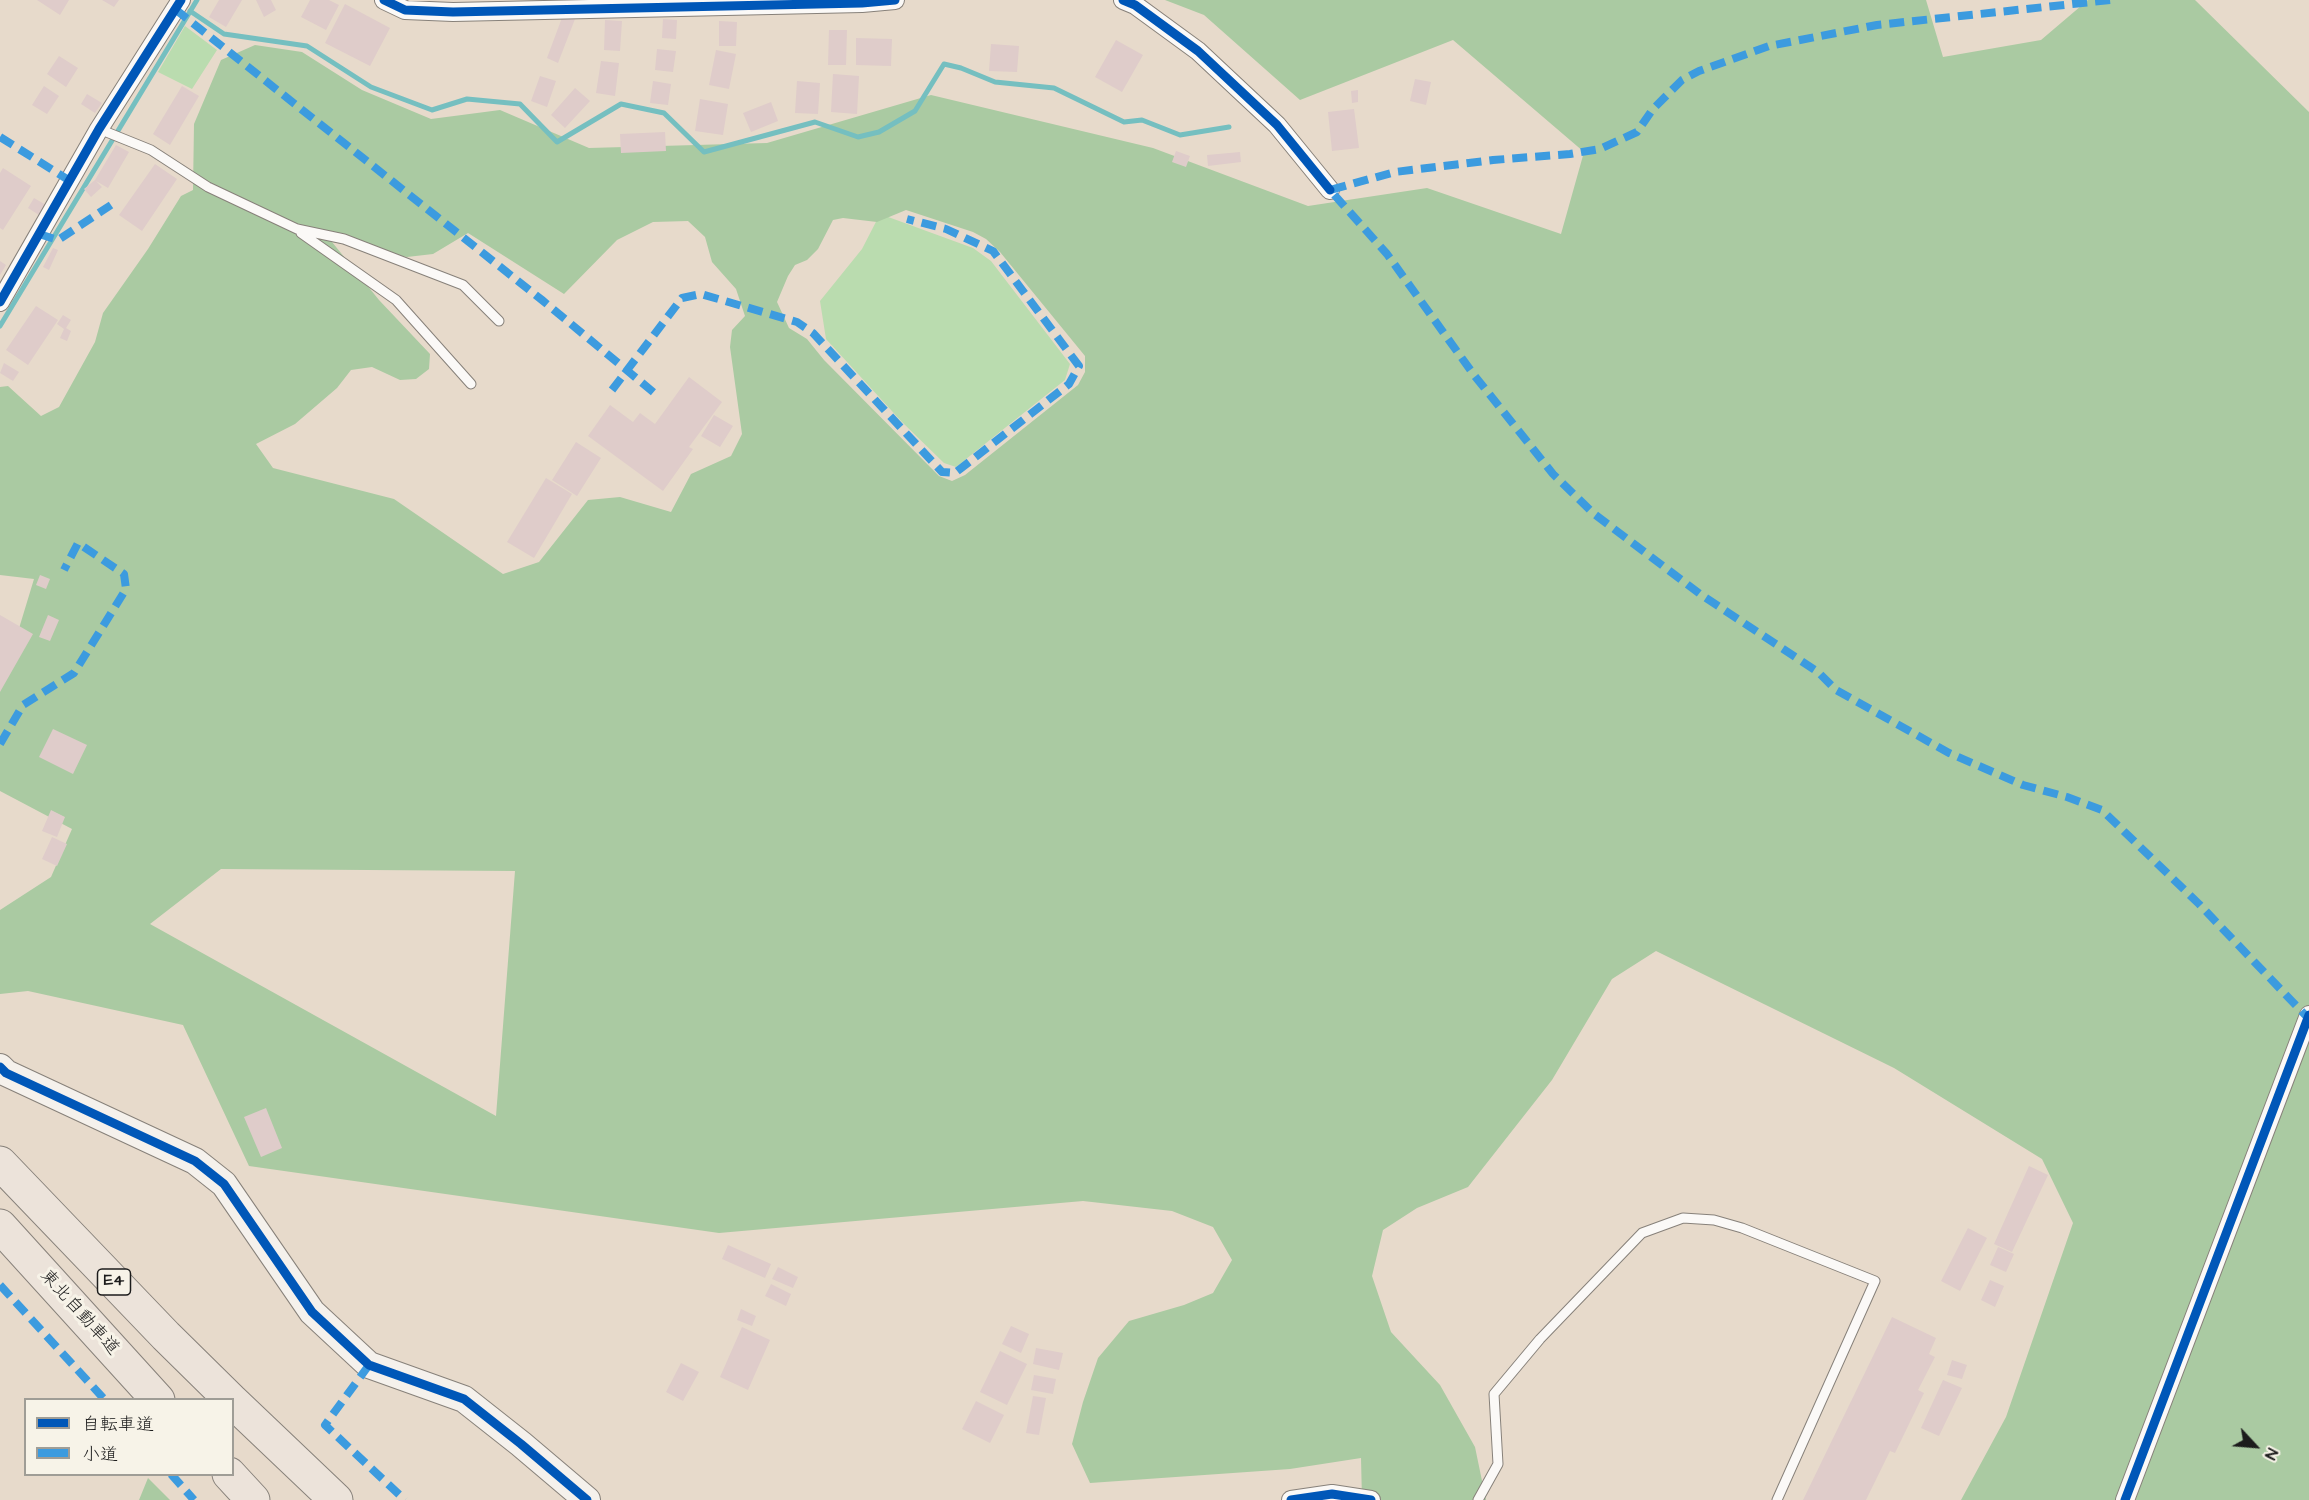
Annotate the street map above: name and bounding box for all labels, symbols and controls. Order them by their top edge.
street label: 東北自動車道 [35,1266,123,1360]
road number: E4 [98,1269,130,1295]
legend [24,1398,234,1476]
text: 自転車道 [82,1412,154,1437]
north arrow [2225,1416,2285,1476]
text: 小道 [82,1442,118,1467]
text: N [2259,1445,2283,1463]

